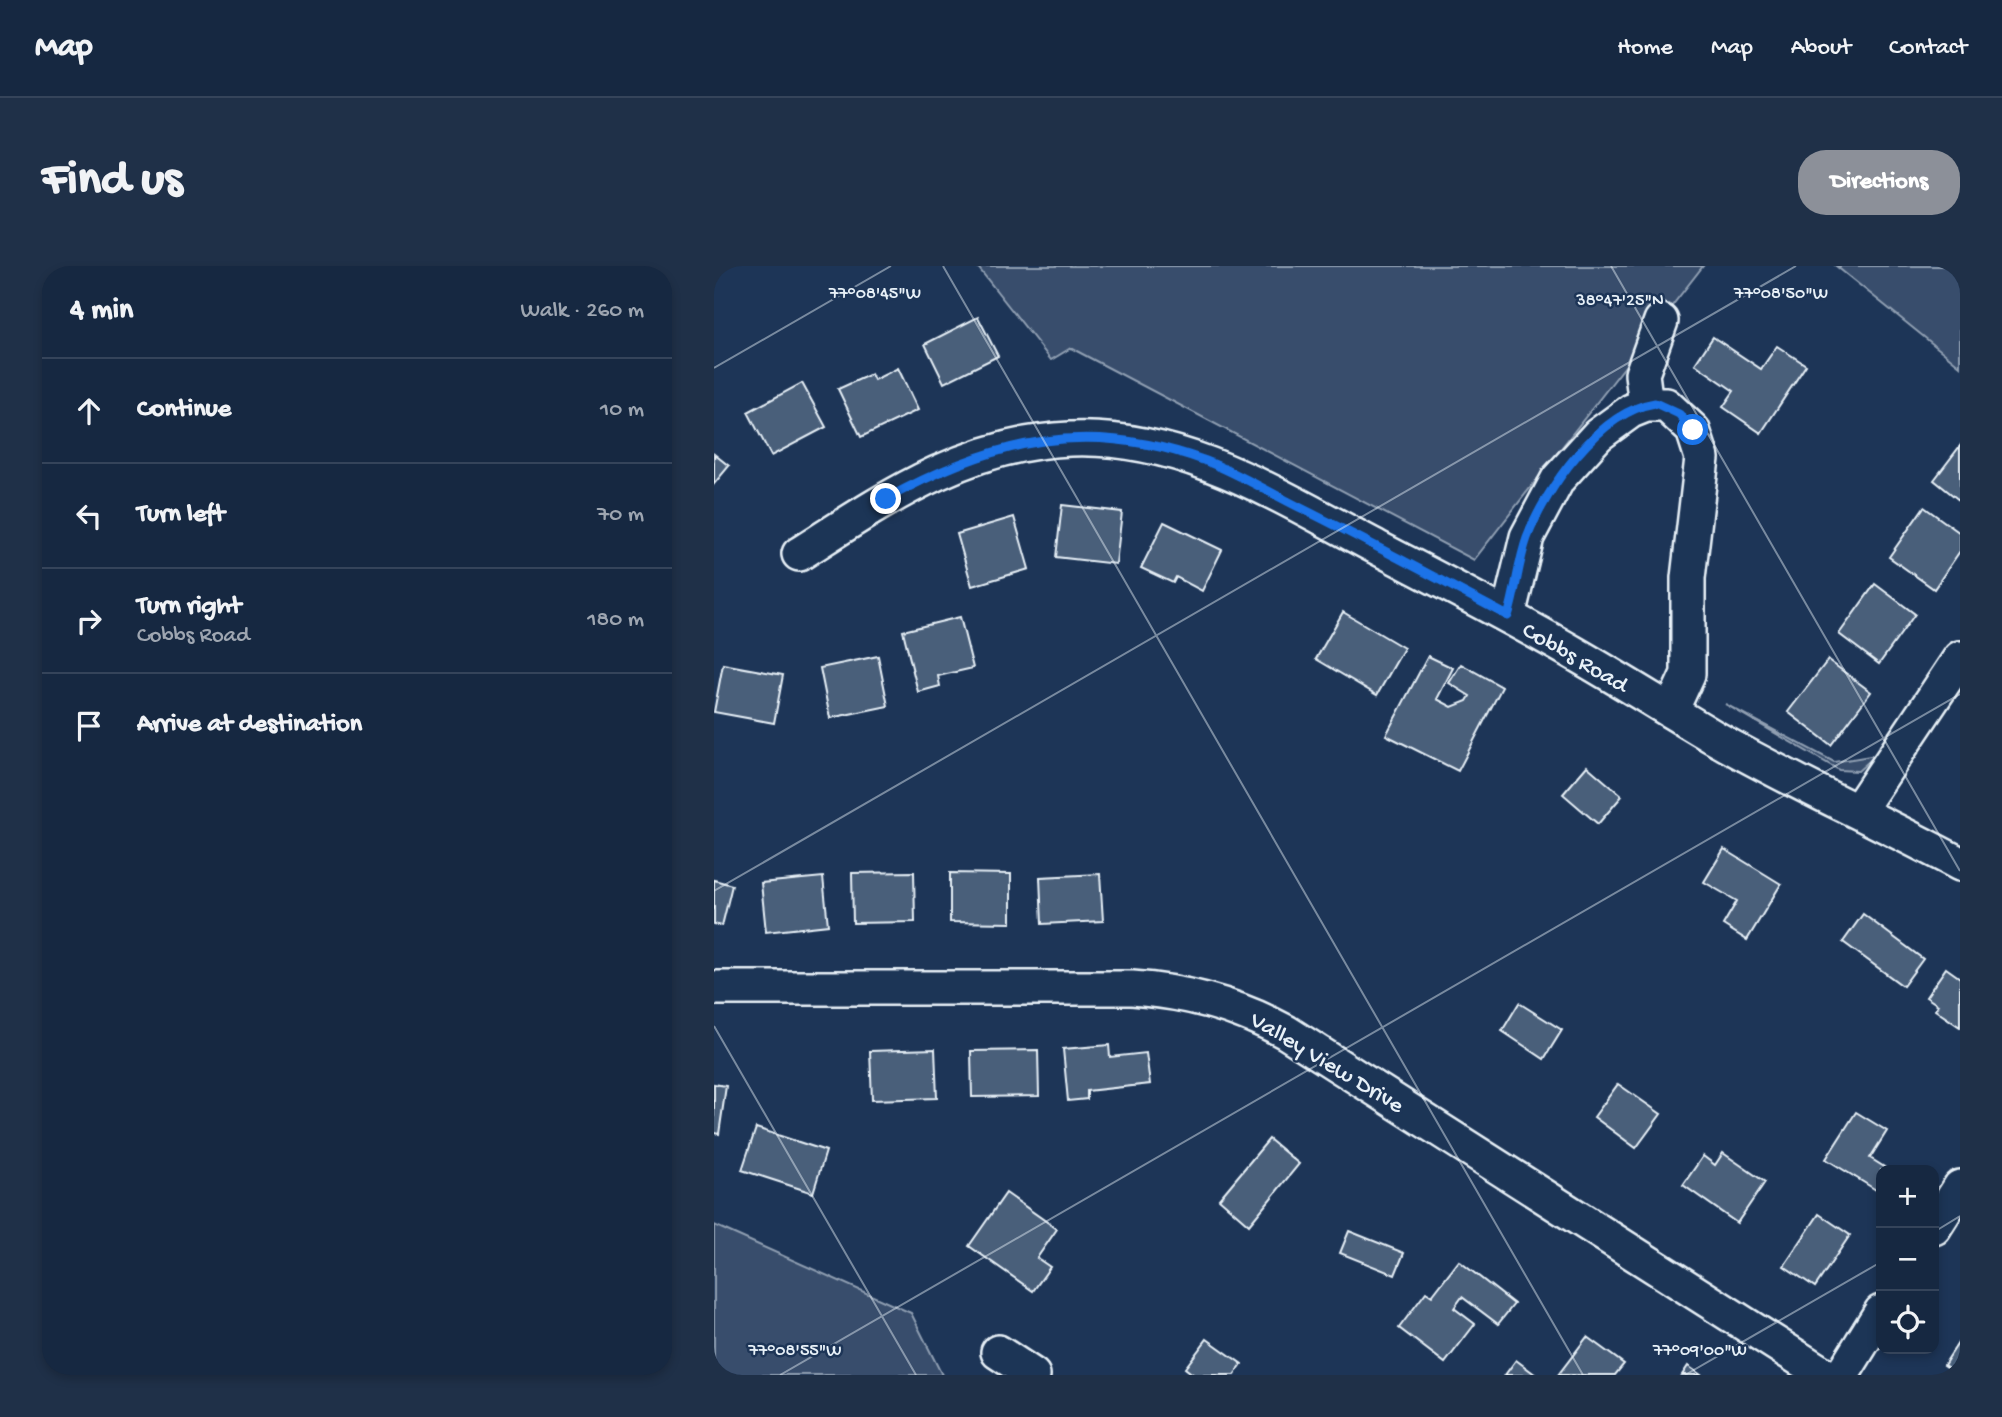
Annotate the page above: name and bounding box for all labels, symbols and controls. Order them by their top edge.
text: Map [35,29,92,67]
text: Home [1617,34,1673,63]
text: Map [1711,34,1753,63]
text: About [1791,34,1851,63]
text: Contact [1889,34,1967,63]
button: Directions [1798,150,1960,215]
text: Find us [42,153,182,211]
text: 77°08'45"W [828,284,921,305]
text: 77°08'50"W [1733,284,1828,305]
text: 38°47'25"N [1575,291,1664,312]
text: 4 min [70,294,133,329]
text: Walk · 260 m [520,298,644,325]
icon: ahead [70,392,108,430]
text: Continue [137,395,231,426]
text: 10 m [600,397,644,424]
route start [1677,414,1708,445]
route end [870,483,901,514]
icon: left [70,497,108,535]
text: Turn left [137,500,225,531]
text: 70 m [597,502,644,529]
text: Turn right [137,592,241,623]
icon: right [70,602,108,640]
text: 180 m [587,607,644,634]
street label: Cobbs Road [1516,617,1634,702]
text: Cobbs Road [137,623,250,650]
icon: arrive [70,707,108,745]
text: Arrive at destination [137,710,362,741]
street label: Valley View Drive [1243,1006,1409,1122]
map controls [1876,1165,1939,1354]
button: + [1876,1165,1939,1228]
button: − [1876,1228,1939,1291]
button: locate [1876,1291,1939,1354]
text: 77°08'55"W [747,1341,842,1362]
text: 77°09'00"W [1652,1341,1747,1362]

